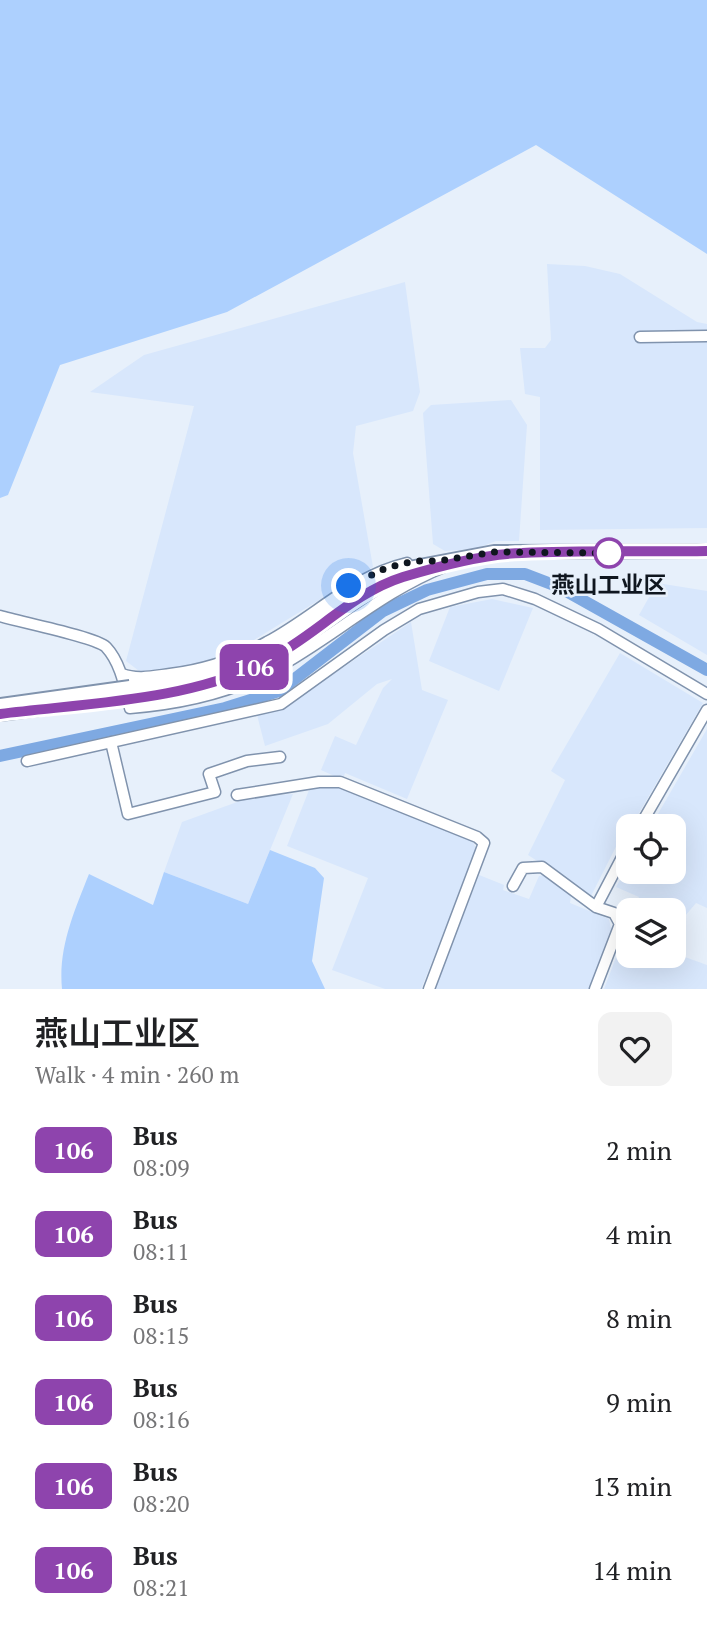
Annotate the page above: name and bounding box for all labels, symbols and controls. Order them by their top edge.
marker: 燕山工业区 [594,538,624,568]
your location [331,568,366,603]
place label: 燕山工业区 [552,569,667,600]
line badge: 106 [214,644,294,690]
text: 106 [234,651,274,683]
map controls [616,814,686,968]
button: locate [616,814,686,884]
button: layers [616,898,686,968]
text: 燕山工业区 [35,1011,200,1054]
button: heart [598,1012,672,1086]
text: Walk · 4 min · 260 m [35,1059,239,1090]
text: Bus [133,1118,178,1152]
text: 2 min [606,1133,672,1167]
text: 106 [53,1134,94,1166]
text: 08:09 [133,1152,190,1183]
text: Bus [133,1202,178,1236]
text: 4 min [606,1217,672,1251]
text: 106 [53,1218,94,1250]
text: 08:11 [133,1236,190,1267]
text: Bus [133,1286,178,1320]
text: 8 min [606,1301,672,1335]
text: 106 [53,1302,94,1334]
text: 08:15 [133,1320,190,1351]
text: Bus [133,1370,178,1404]
text: 9 min [606,1385,672,1419]
text: 106 [53,1386,94,1418]
text: 08:16 [133,1404,190,1435]
text: Bus [133,1454,178,1488]
text: 13 min [592,1469,672,1503]
text: 106 [53,1470,94,1502]
text: 08:20 [133,1488,190,1519]
text: Bus [133,1538,178,1572]
text: 14 min [592,1553,672,1587]
text: 106 [53,1554,94,1586]
text: 08:21 [133,1572,190,1603]

